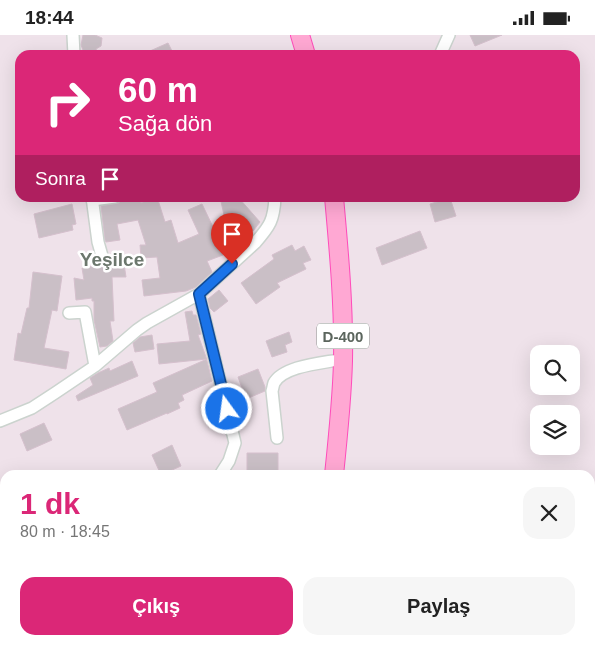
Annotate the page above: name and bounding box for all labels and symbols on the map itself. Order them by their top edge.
pin [211,213,253,264]
district label: Yeşilce [80,249,144,270]
road number: D-400 [317,323,369,349]
position arrow [200,382,252,434]

